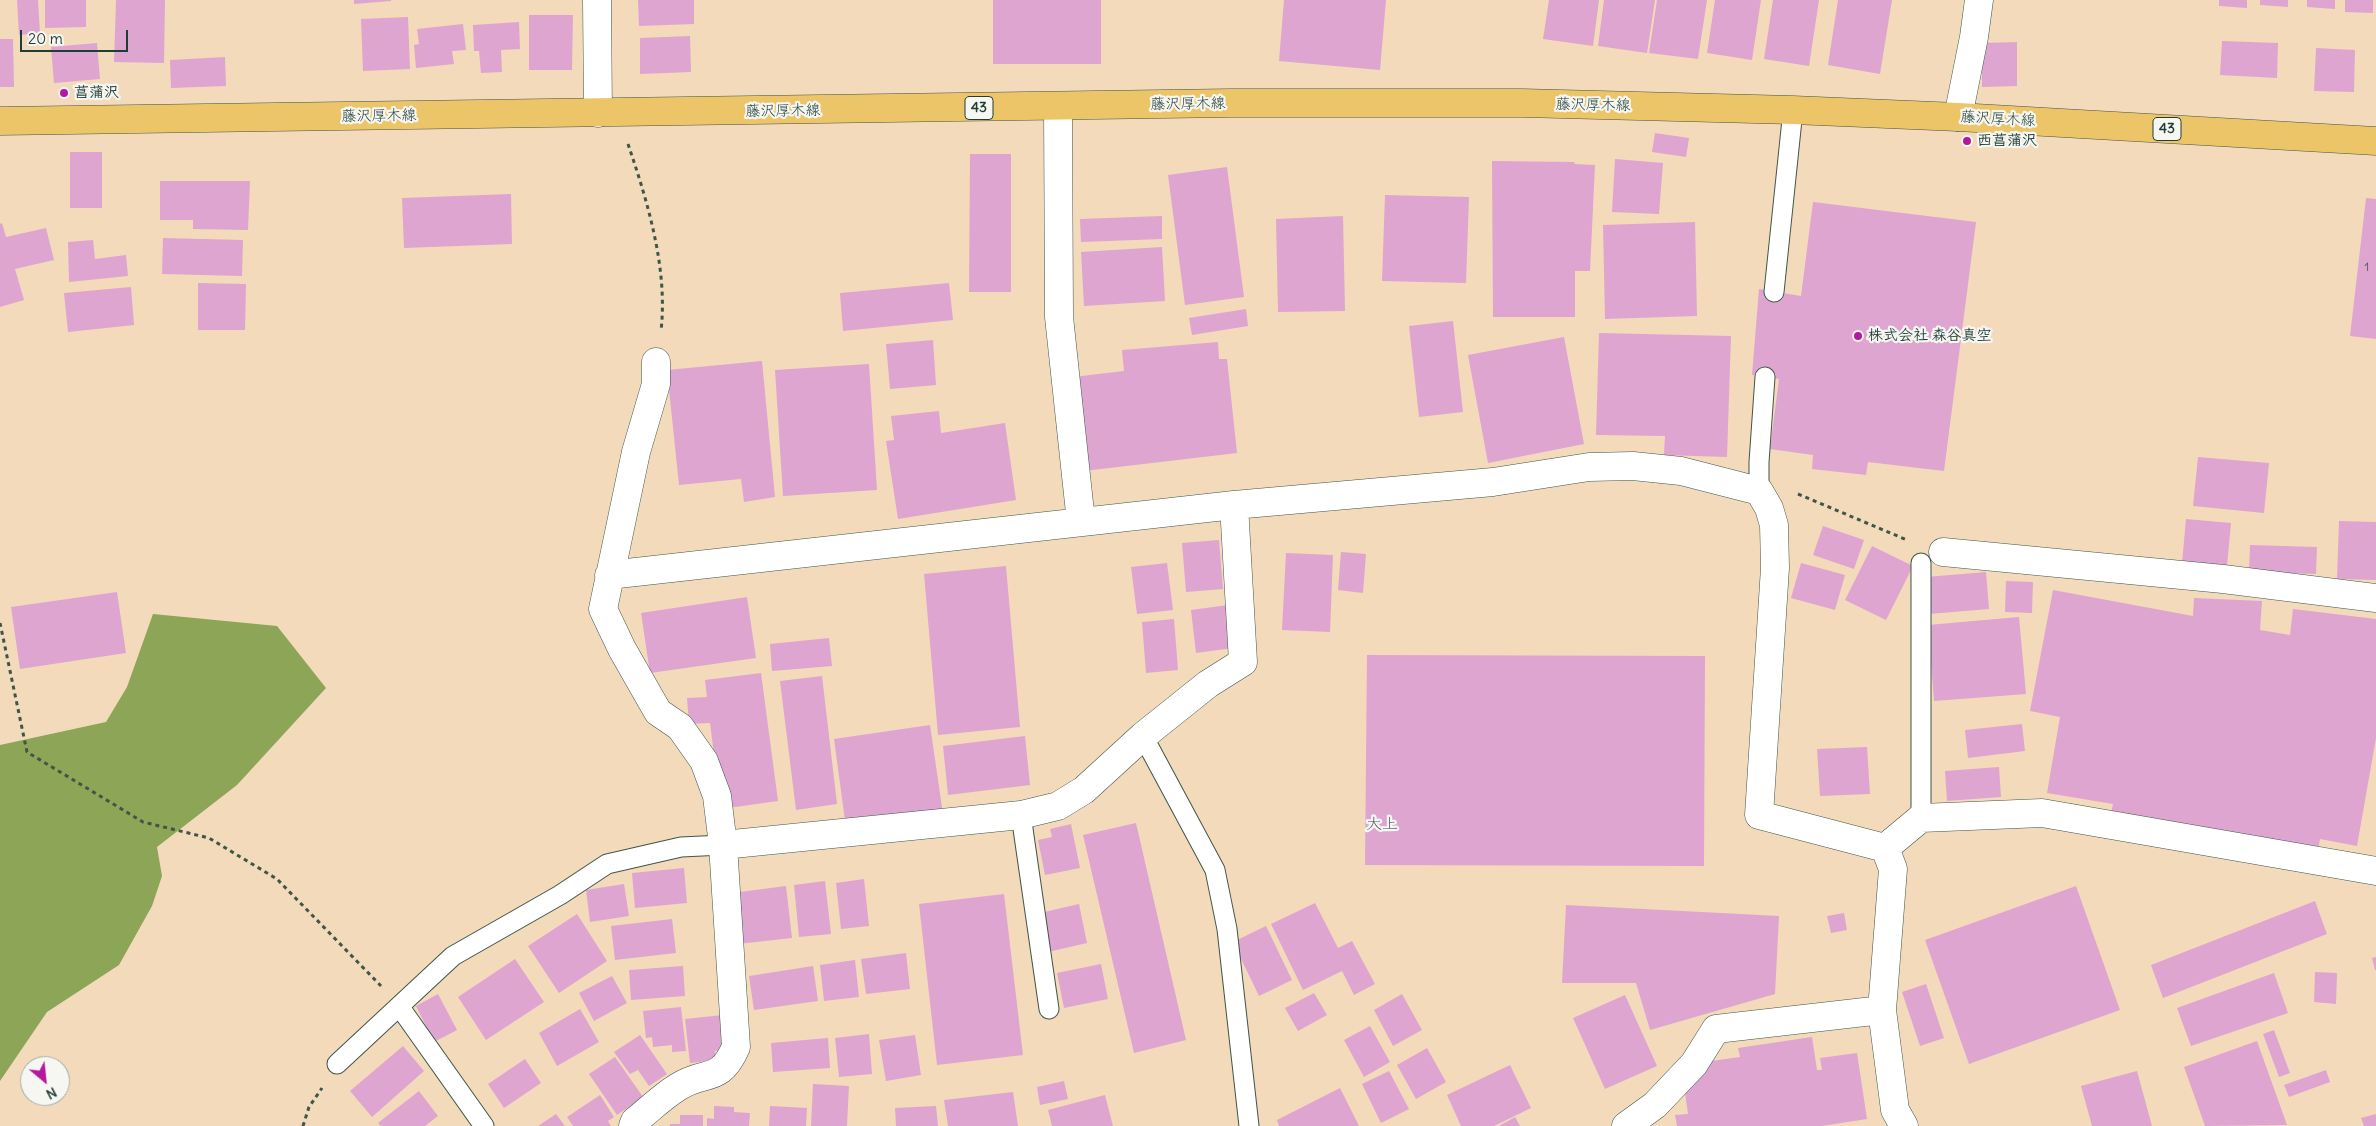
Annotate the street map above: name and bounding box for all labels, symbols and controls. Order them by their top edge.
scale bar [22,20,130,52]
text: 20 m [28,29,63,48]
place label: 菖蒲沢 [74,84,119,102]
marker: 菖蒲沢 [58,87,70,99]
street label: 藤沢厚木線 [1150,94,1226,114]
street label: 藤沢厚木線 [1555,95,1631,115]
road number: 43 [965,96,993,120]
street label: 藤沢厚木線 [745,101,821,121]
street label: 藤沢厚木線 [341,106,417,126]
street label: 藤沢厚木線 [1960,108,2036,130]
road number: 43 [2153,118,2181,140]
place label: 西菖蒲沢 [1977,132,2037,150]
marker: 西菖蒲沢 [1961,135,1973,147]
house number: 1 [2365,261,2369,275]
place label: 株式会社 森谷真空 [1868,327,1992,345]
marker: 株式会社 森谷真空 [1852,330,1864,342]
district label: 大上 [1366,814,1398,834]
north arrow [20,1056,70,1106]
text: N [43,1083,60,1104]

